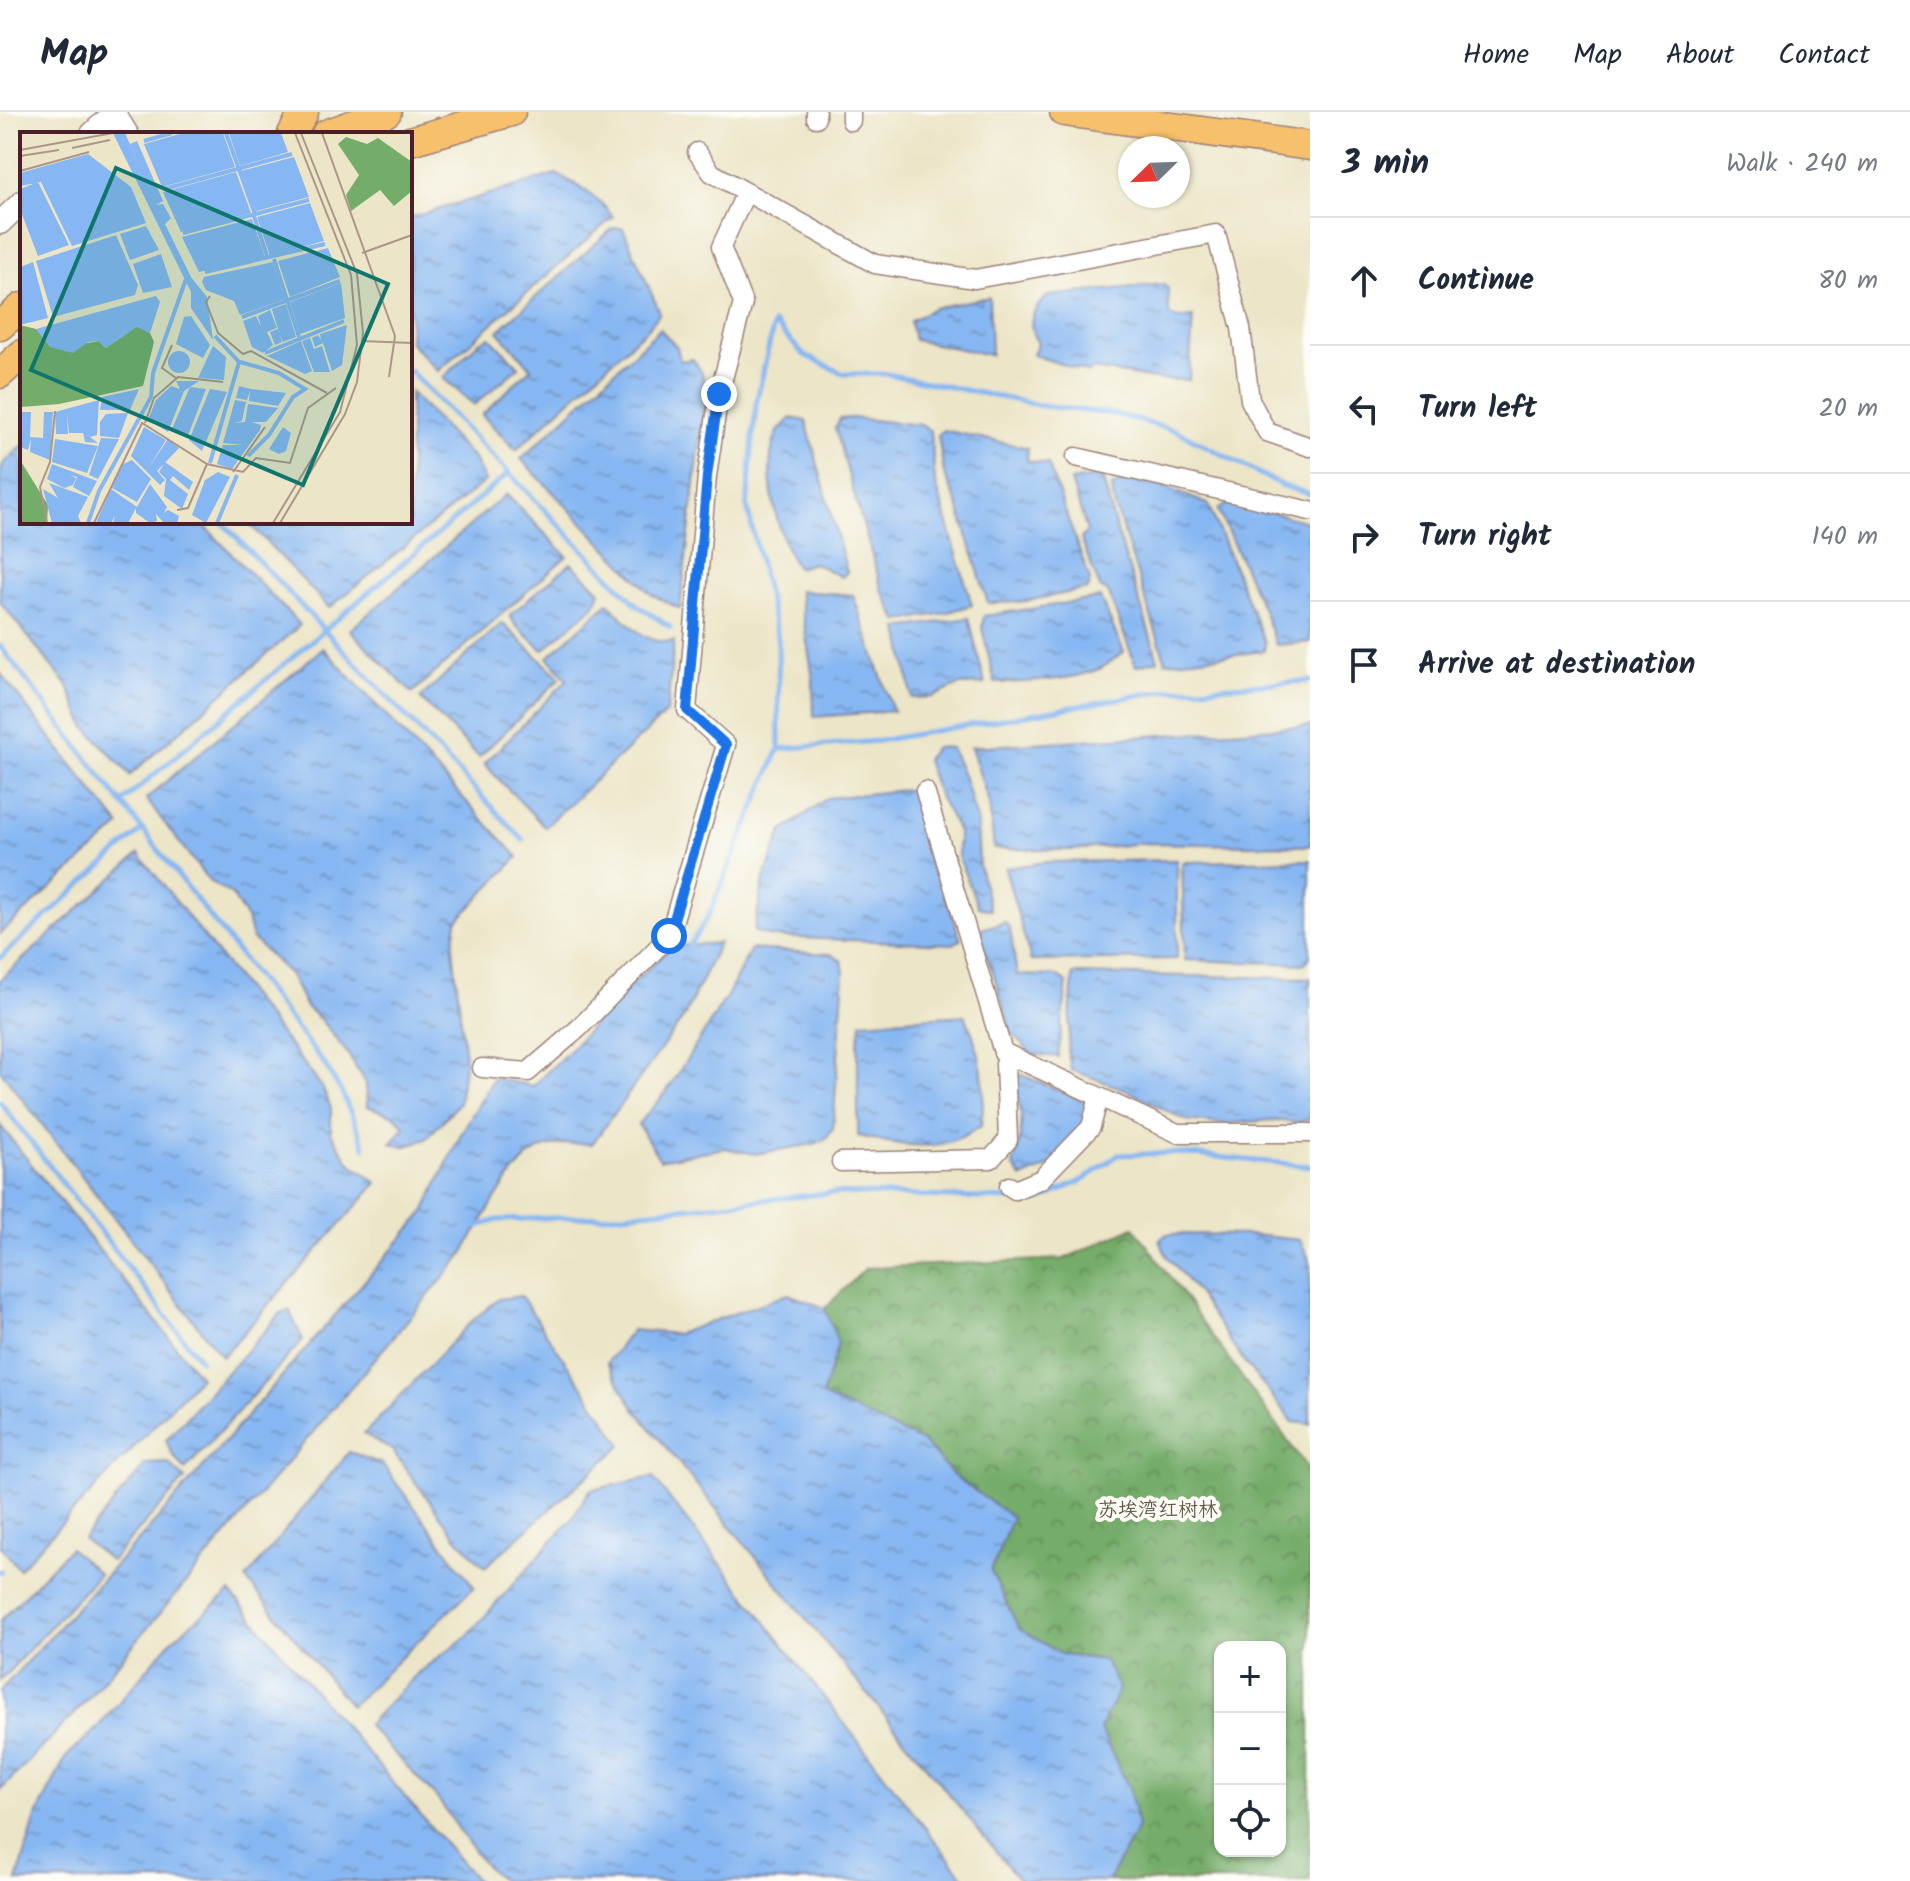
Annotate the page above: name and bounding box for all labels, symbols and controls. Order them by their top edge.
text: Map [40,25,109,85]
text: Home [1463,33,1529,78]
text: Map [1573,33,1622,78]
text: About [1666,33,1734,78]
text: Contact [1778,33,1870,78]
inset map [20,132,412,524]
north arrow [1118,136,1190,208]
text: 3 min [1342,137,1429,191]
text: Walk · 240 m [1726,143,1878,185]
text: Continue [1418,257,1534,305]
icon: ahead [1342,259,1386,303]
text: 80 m [1818,260,1878,302]
route end [701,376,737,412]
text: Turn left [1418,385,1537,433]
icon: left [1342,387,1386,431]
text: 20 m [1819,388,1878,430]
text: Turn right [1418,513,1551,561]
icon: right [1342,515,1386,559]
text: 140 m [1811,516,1878,558]
text: Arrive at destination [1418,641,1695,689]
icon: arrive [1342,643,1386,687]
route start [651,918,687,954]
park label: 苏埃湾红树林 [1098,1495,1218,1527]
map controls [1214,1641,1286,1857]
button: + [1214,1641,1286,1713]
button: − [1214,1713,1286,1785]
button: locate [1214,1785,1286,1857]

